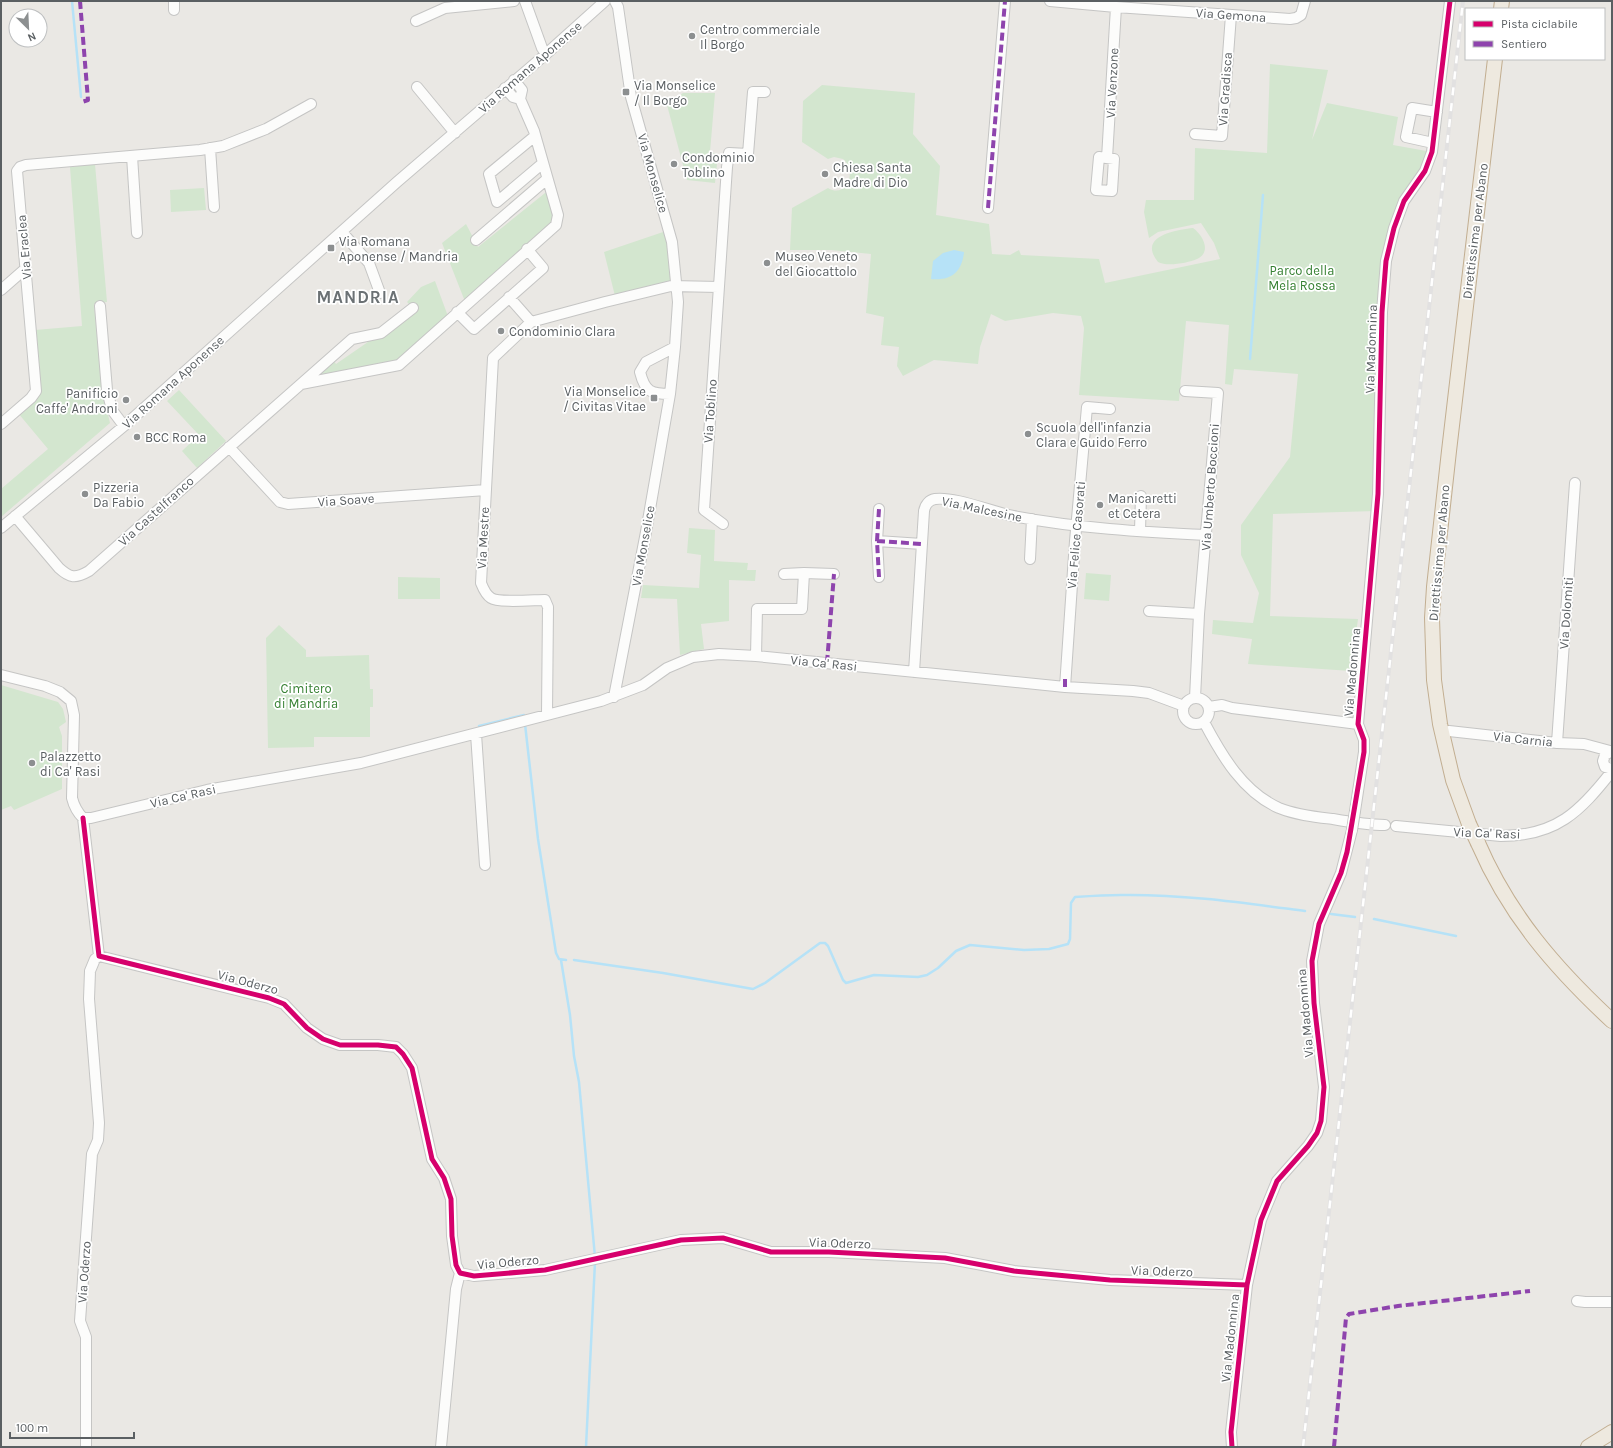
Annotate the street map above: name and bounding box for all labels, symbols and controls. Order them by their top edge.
street label: Via Gemona [1195,5,1267,25]
north arrow [8,8,48,48]
legend [1465,8,1605,60]
text: Pista ciclabile [1501,17,1578,31]
street label: Via Romana Aponense [475,18,585,116]
place label: Centro commerciale Il Borgo [700,22,820,52]
text: N [26,29,38,44]
marker: Centro commerciale Il Borgo [687,31,697,41]
text: Sentiero [1501,37,1547,51]
street label: Via Venzone [1103,47,1121,119]
street label: Via Gradisca [1215,52,1235,126]
place label: Via Monselice / Il Borgo [634,78,716,108]
marker: Via Monselice / Il Borgo [621,87,631,97]
street label: Via Monselice [635,132,672,215]
place label: Condominio Toblino [682,150,755,180]
marker: Condominio Toblino [669,159,679,169]
place label: Chiesa Santa Madre di Dio [833,160,911,190]
street label: Direttissima per Abano [1459,162,1491,300]
marker: Chiesa Santa Madre di Dio [820,169,830,179]
street label: Via Eraclea [14,214,34,280]
place label: Via Romana Aponense / Mandria [339,234,458,264]
marker: Via Romana Aponense / Mandria [326,243,336,253]
place label: Museo Veneto del Giocattolo [775,249,858,279]
marker: Museo Veneto del Giocattolo [762,258,772,268]
park label: Parco della Mela Rossa [1268,263,1336,293]
district label: MANDRIA [316,287,400,307]
street label: Via Madonnina [1362,304,1380,394]
place label: Condominio Clara [509,324,615,339]
marker: Condominio Clara [496,326,506,336]
street label: Via Romana Aponense [119,332,227,432]
street label: Via Toblino [700,378,720,444]
place label: Via Monselice / Civitas Vitae [563,384,646,414]
place label: Panificio Caffe' Androni [36,386,118,416]
marker: Via Monselice / Civitas Vitae [649,393,659,403]
marker: Panificio Caffe' Androni [121,395,131,405]
place label: Scuola dell'infanzia Clara e Guido Ferro [1036,420,1151,450]
street label: Via Umberto Boccioni [1198,423,1222,551]
marker: Scuola dell'infanzia Clara e Guido Ferro [1023,429,1033,439]
place label: BCC Roma [145,430,207,445]
marker: BCC Roma [132,432,142,442]
street label: Via Castelfranco [115,473,197,549]
place label: Pizzeria Da Fabio [93,480,144,510]
street label: Via Felice Casorati [1064,480,1088,590]
street label: Direttissima per Abano [1426,484,1452,622]
marker: Pizzeria Da Fabio [80,489,90,499]
street label: Via Soave [317,491,375,509]
place label: Manicaretti et Cetera [1108,491,1177,521]
street label: Via Malcesine [940,493,1024,525]
marker: Manicaretti et Cetera [1095,500,1105,510]
street label: Via Monselice [629,504,658,588]
street label: Via Mestre [474,506,492,569]
street label: Via Dolomiti [1556,576,1576,650]
street label: Via Madonnina [1341,627,1363,717]
street label: Via Ca' Rasi [790,652,858,674]
park label: Cimitero di Mandria [274,681,338,711]
street label: Via Carnia [1492,728,1554,750]
place label: Palazzetto di Ca' Rasi [40,749,101,779]
marker: Palazzetto di Ca' Rasi [27,758,37,768]
street label: Via Ca' Rasi [149,781,217,811]
street label: Via Ca' Rasi [1453,824,1521,842]
street label: Via Oderzo [216,967,280,997]
street label: Via Madonnina [1294,968,1316,1058]
street label: Via Oderzo [809,1234,871,1252]
street label: Via Oderzo [74,1240,94,1304]
street label: Via Oderzo [476,1252,540,1272]
street label: Via Oderzo [1131,1262,1193,1280]
street label: Via Madonnina [1218,1293,1242,1383]
scale bar [10,1414,134,1440]
text: 100 m [16,1421,48,1435]

